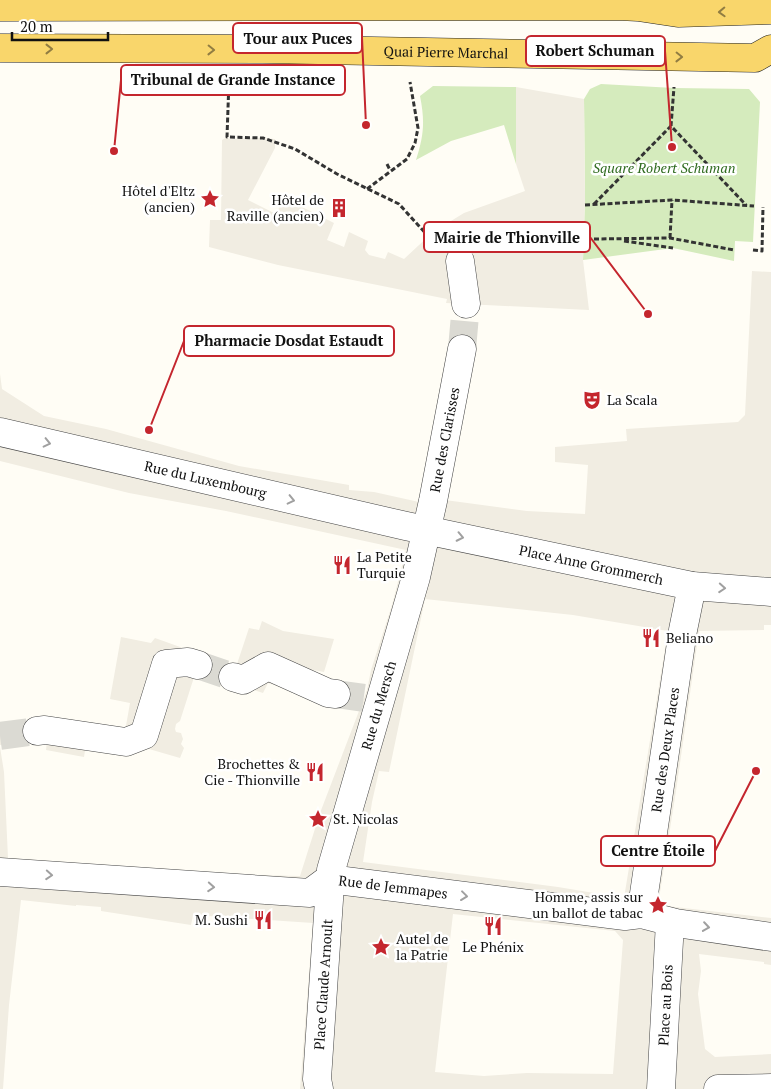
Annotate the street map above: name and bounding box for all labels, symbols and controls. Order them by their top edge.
one-way arrow [718,6,726,17]
scale bar [12,10,109,42]
text: 20 m [20,16,53,36]
callout: Tour aux Puces [233,23,362,53]
text: Tour aux Puces [244,28,353,48]
callout: Robert Schuman [526,36,665,66]
text: Robert Schuman [536,40,655,60]
street label: Quai Pierre Marchal [383,41,508,62]
one-way arrow [45,44,53,54]
one-way arrow [208,45,215,55]
one-way arrow [676,51,684,62]
callout: Tribunal de Grande Instance [121,65,345,95]
text: Tribunal de Grande Instance [131,69,335,89]
park label: Square Robert Schuman [593,158,735,177]
place label: Hôtel d'Eltz (ancien) [122,181,195,216]
place icon: Hôtel d'Eltz (ancien) [199,188,221,210]
place label: Hôtel de Raville (ancien) [227,190,324,225]
building icon: Hôtel de Raville (ancien) [328,197,350,219]
callout: Mairie de Thionville [424,222,590,252]
text: Mairie de Thionville [434,227,580,247]
callout: Pharmacie Dosdat Estaudt [184,326,394,356]
text: Pharmacie Dosdat Estaudt [194,330,384,350]
street label: Rue des Clarisses [425,385,464,494]
theatre icon: La Scala [581,389,603,411]
place label: La Scala [607,390,658,409]
one-way arrow [43,437,52,448]
street label: Rue du Luxembourg [143,456,269,503]
one-way arrow [287,494,296,505]
one-way arrow [456,531,465,542]
street label: Place Anne Grommerch [517,540,665,589]
place label: La Petite Turquie [357,547,412,582]
restaurant icon: La Petite Turquie [331,554,353,576]
one-way arrow [719,583,727,594]
restaurant icon: Beliano [640,627,662,649]
place label: Beliano [666,628,713,647]
street label: Rue du Mersch [356,658,400,752]
street label: Rue des Deux Places [646,686,683,814]
place label: Brochettes & Cie - Thionville [204,754,300,789]
restaurant icon: Brochettes & Cie - Thionville [304,761,326,783]
place icon: St. Nicolas [307,808,329,830]
place label: St. Nicolas [333,809,398,828]
callout: Centre Étoile [601,836,715,866]
text: Centre Étoile [611,840,705,860]
one-way arrow [45,870,53,881]
street label: Rue de Jemmapes [338,870,449,903]
one-way arrow [207,881,215,892]
place label: Homme, assis sur un ballot de tabac [532,887,644,922]
one-way arrow [460,890,469,900]
place icon: Homme, assis sur un ballot de tabac [647,894,669,916]
restaurant icon: M. Sushi [252,909,274,931]
place label: M. Sushi [195,910,248,929]
restaurant icon: Le Phénix [482,915,504,937]
street label: Place Claude Arnoult [309,917,337,1050]
one-way arrow [702,921,710,932]
place label: Autel de la Patrie [396,929,448,964]
place icon: Autel de la Patrie [370,936,392,958]
place label: Le Phénix [462,937,524,956]
street label: Place au Bois [653,964,677,1046]

